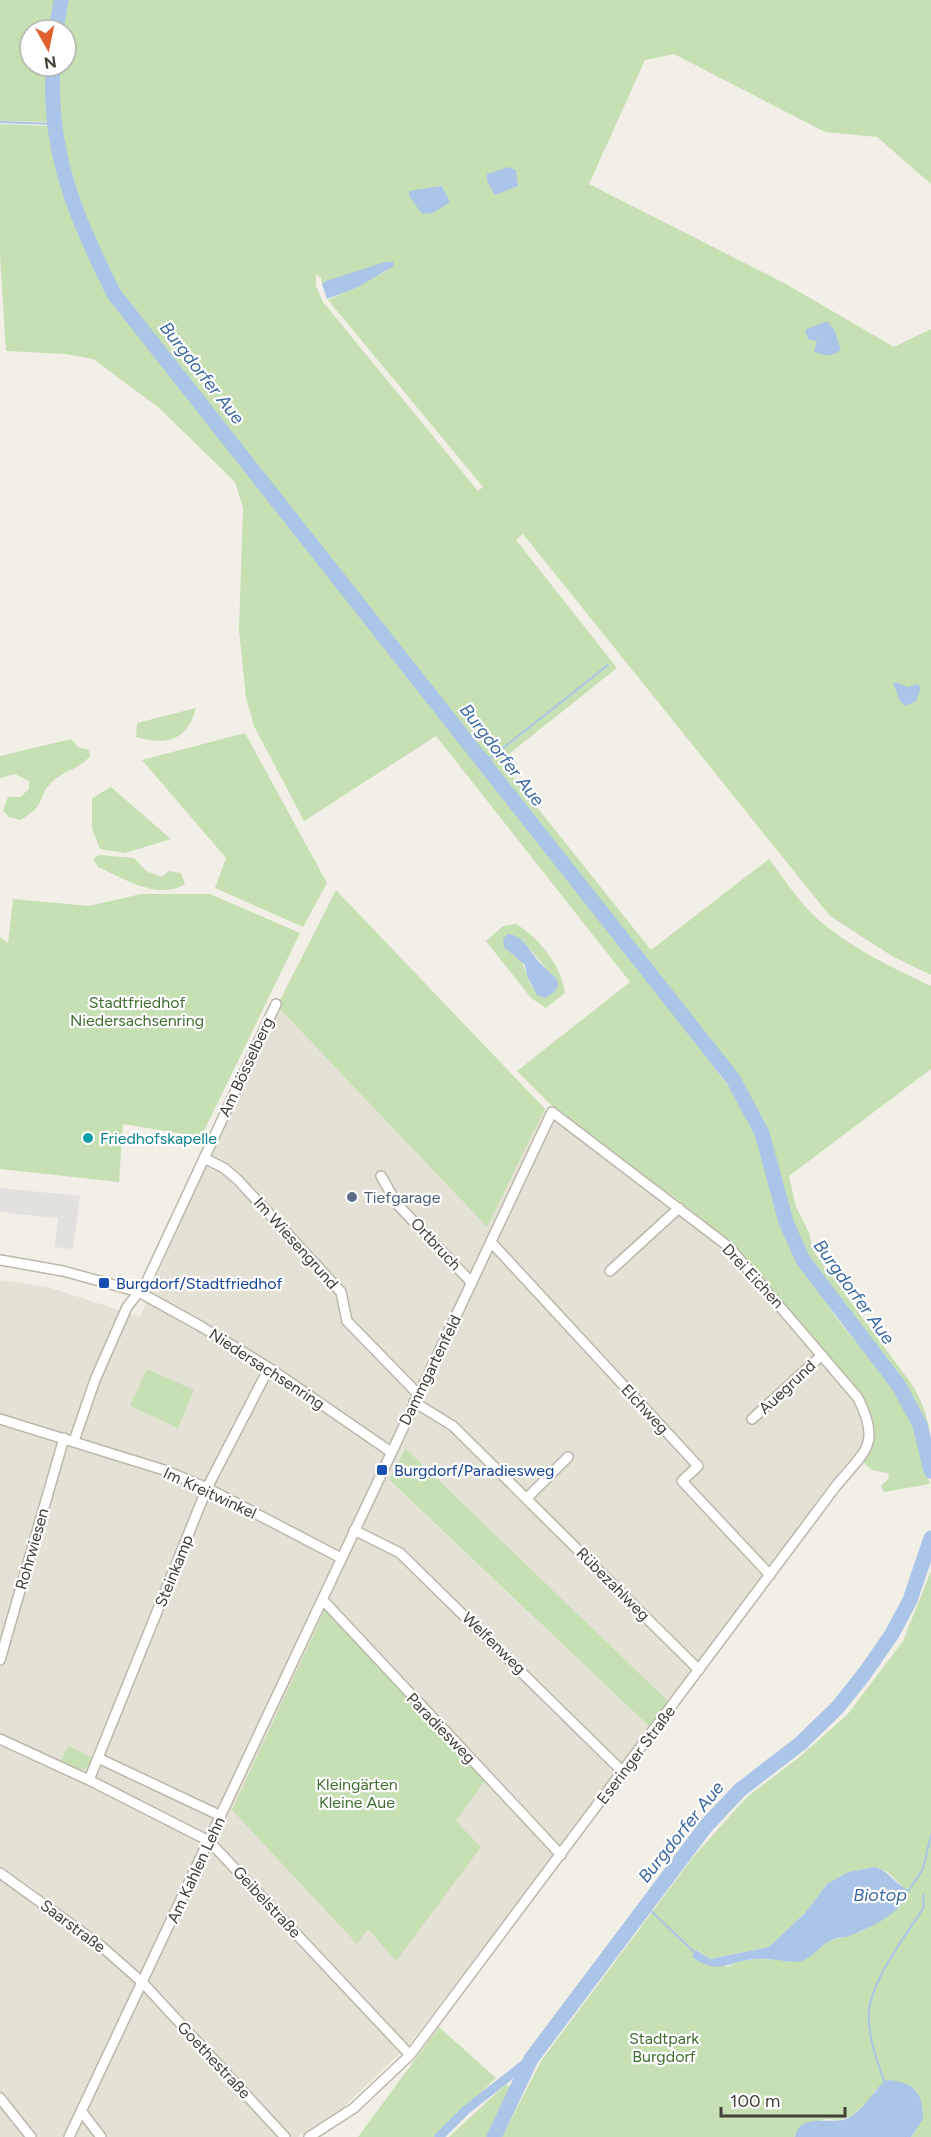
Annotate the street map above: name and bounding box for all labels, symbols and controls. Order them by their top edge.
north arrow [18,18,78,78]
text: N [43,52,58,73]
water label: Burgdorfer Aue [155,317,249,429]
water label: Burgdorfer Aue [455,699,549,811]
park label: Stadtfriedhof Niedersachsenring [70,993,204,1030]
street label: Am Bösselberg [215,1014,277,1120]
place label: Friedhofskapelle [100,1129,217,1148]
marker: Friedhofskapelle [81,1131,95,1145]
place label: Tiefgarage [364,1188,441,1207]
marker: Tiefgarage [345,1190,359,1204]
street label: Im Wiesengrund [250,1193,342,1293]
street label: Ortbruch [407,1214,465,1274]
water label: Burgdorfer Aue [809,1235,899,1349]
street label: Drei Eichen [718,1240,788,1312]
place label: Burgdorf/Stadtfriedhof [116,1274,282,1293]
marker: Burgdorf/Stadtfriedhof [97,1276,111,1290]
street label: Dammgartenfeld [395,1312,465,1428]
street label: Niedersachsenring [206,1325,328,1413]
street label: Auegrund [755,1356,819,1418]
street label: Elchweg [617,1380,673,1438]
place label: Burgdorf/Paradiesweg [394,1461,554,1480]
street label: Im Kreitwinkel [160,1463,260,1523]
marker: Burgdorf/Paradiesweg [375,1463,389,1477]
street label: Rohrwiesen [11,1506,53,1592]
street label: Steinkamp [151,1532,197,1610]
street label: Rübezahlweg [572,1543,654,1625]
street label: Welfenweg [458,1608,530,1678]
street label: Paradiesweg [403,1689,479,1767]
street label: Eseringer Straße [593,1702,679,1808]
park label: Kleingärten Kleine Aue [316,1775,398,1812]
water label: Burgdorfer Aue [633,1777,729,1887]
street label: Am Kahlen Lehn [163,1814,229,1926]
street label: Geibelstraße [229,1862,305,1942]
water label: Biotop [853,1884,907,1906]
street label: Saarstraße [37,1895,109,1957]
street label: Goethestraße [173,2017,255,2103]
park label: Stadtpark Burgdorf [629,2029,699,2066]
scale bar [721,2080,846,2118]
text: 100 m [730,2090,780,2112]

